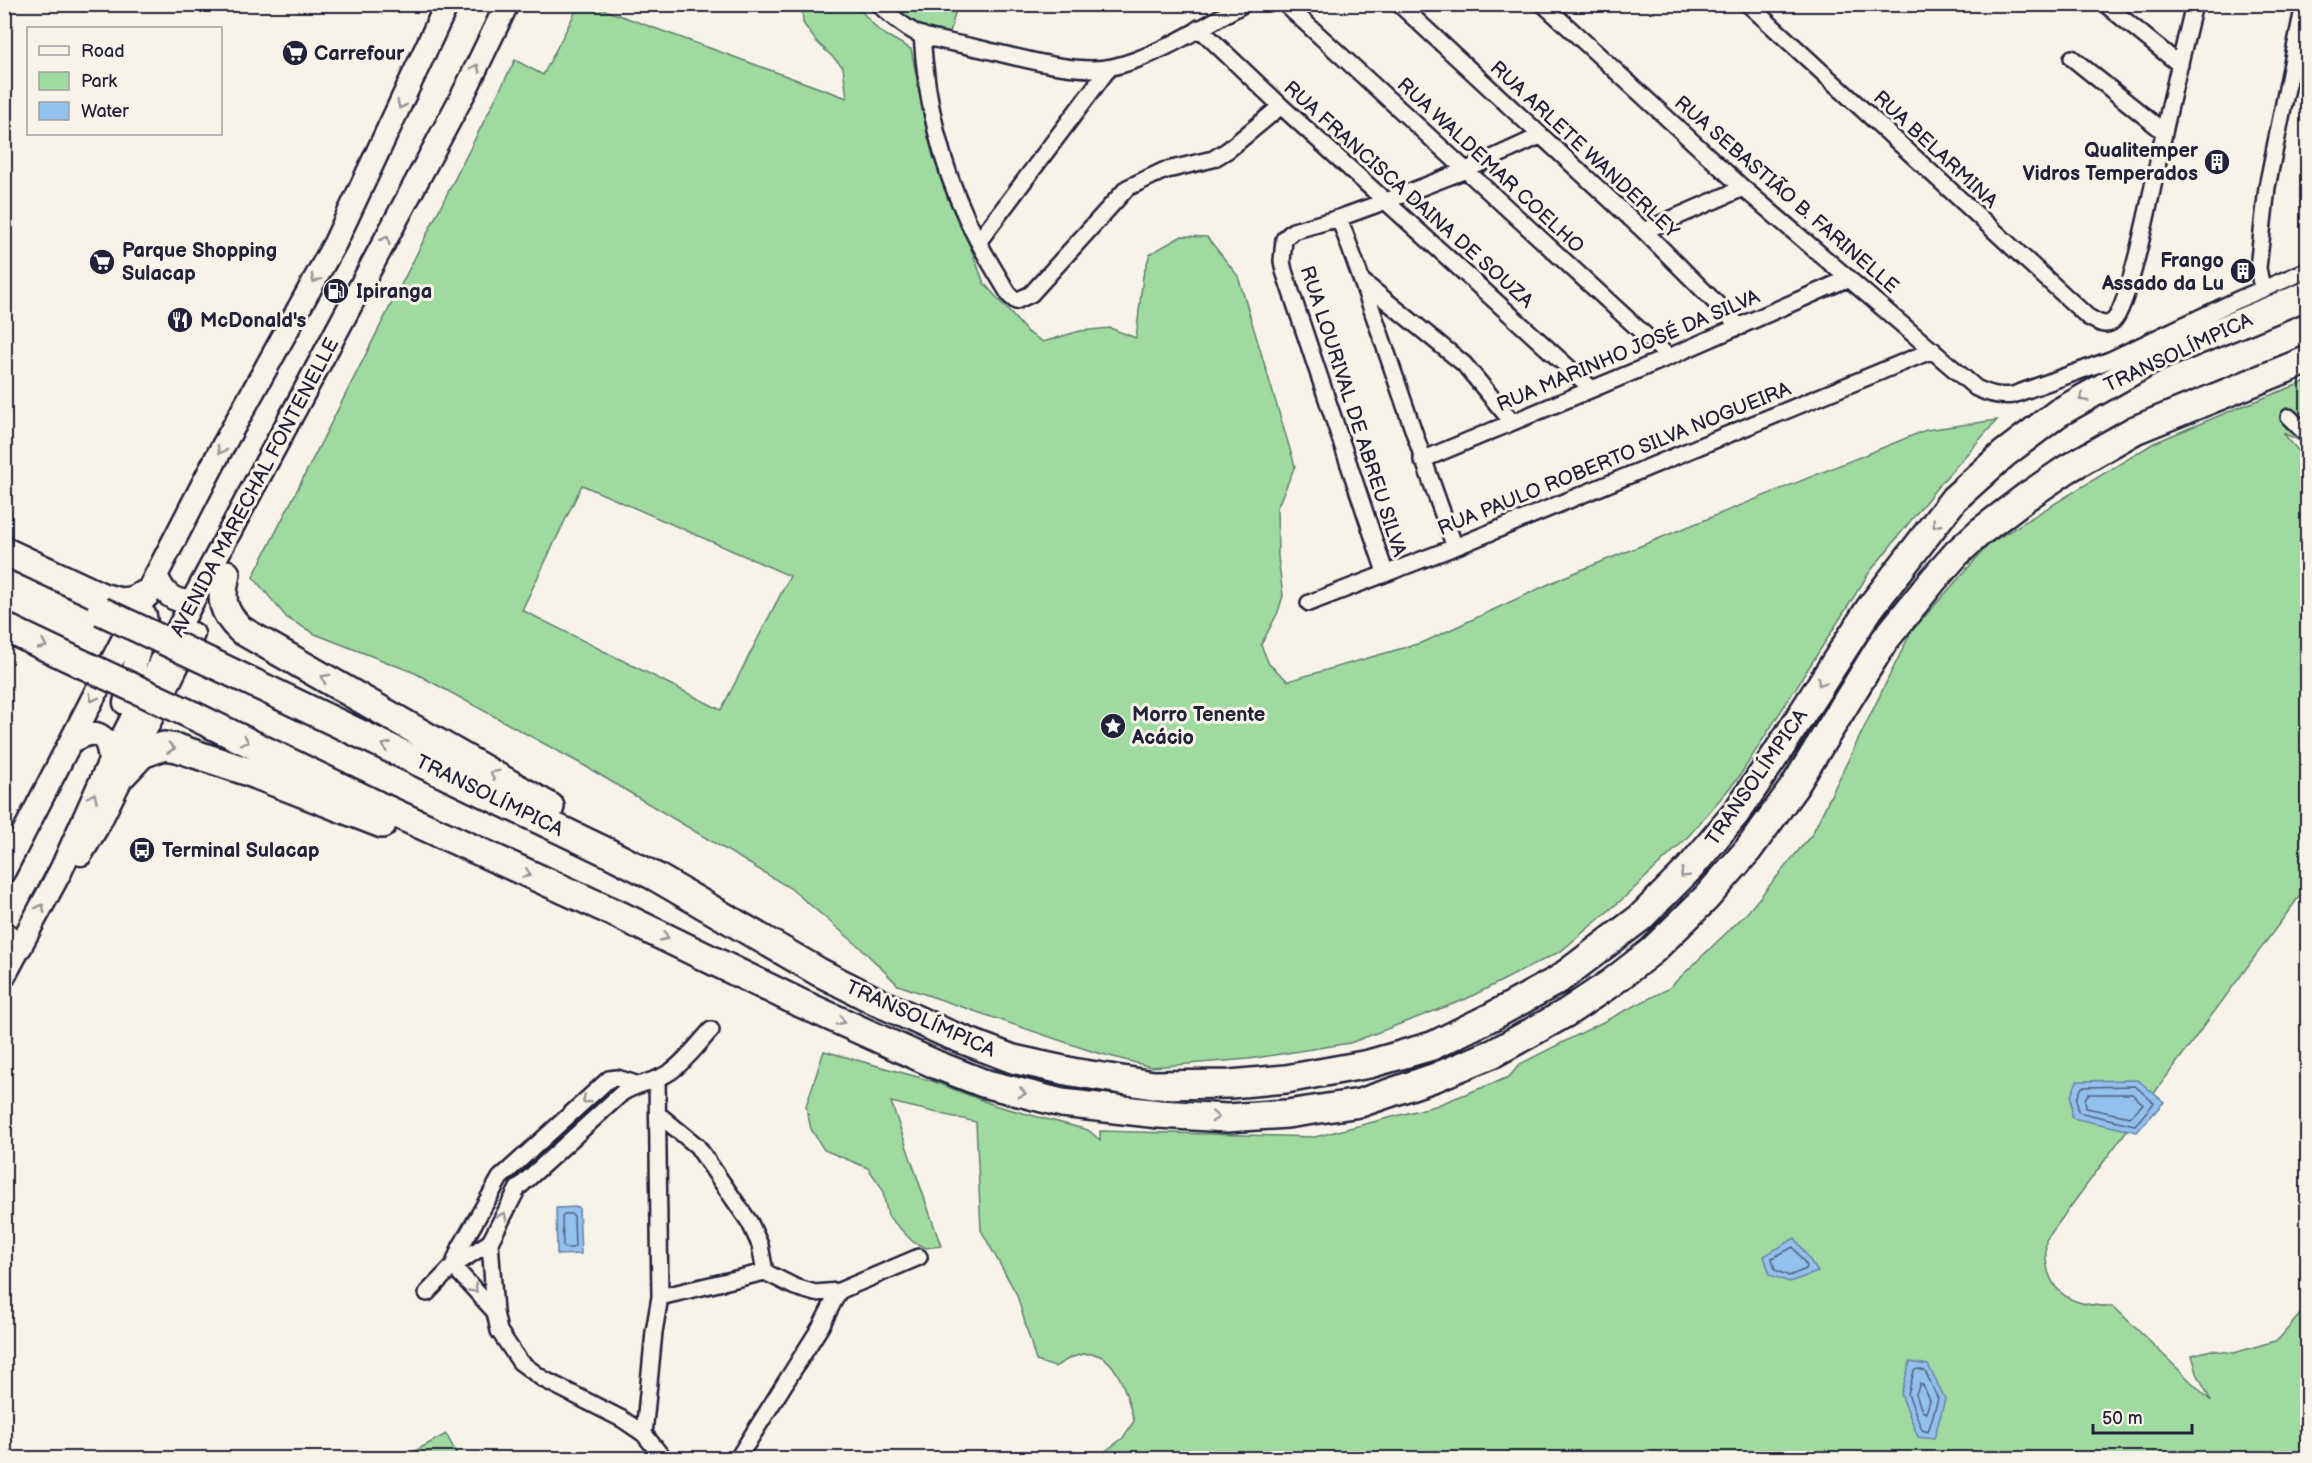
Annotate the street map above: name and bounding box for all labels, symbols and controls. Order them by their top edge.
legend [27,27,222,135]
supermarket icon: Carrefour [280,38,310,68]
text: Road [81,41,125,62]
place label: Carrefour [314,42,405,66]
street label: RUA ARLETE WANDERLEY [1485,56,1684,244]
one-way arrow [469,63,481,74]
text: Park [81,71,117,92]
street label: RUA WALDEMAR COELHO [1392,73,1589,259]
street label: RUA FRANCISCA DAINA DE SOUZA [1278,76,1539,314]
street label: RUA BELARMINA [1868,86,2003,214]
street label: RUA SEBASTIÃO B. FARINELLE [1669,91,1903,299]
one-way arrow [396,98,408,109]
text: Water [81,101,129,122]
place label: Qualitemper Vidros Temperados [2023,139,2199,186]
building icon: Qualitemper Vidros Temperados [2202,147,2232,177]
one-way arrow [379,236,390,247]
place label: Parque Shopping Sulacap [122,239,277,286]
supermarket icon: Parque Shopping Sulacap [87,247,117,277]
place label: Frango Assado da Lu [2101,249,2224,296]
building icon: Frango Assado da Lu [2228,256,2258,286]
street label: RUA LOURIVAL DE ABREU SILVA [1295,263,1412,560]
one-way arrow [311,273,322,284]
fuel station icon: Ipiranga [321,276,351,306]
place label: Ipiranga [356,280,432,304]
street label: RUA MARINHO JOSÉ DA SILVA [1493,283,1764,417]
restaurant icon: McDonald's [165,305,195,335]
street label: TRANSOLÍMPICA [2100,307,2257,398]
place label: McDonald's [200,309,307,333]
street label: AVENIDA MARECHAL FONTENELLE [166,334,344,641]
street label: RUA PAULO ROBERTO SILVA NOGUEIRA [1434,377,1795,541]
one-way arrow [2079,391,2089,403]
one-way arrow [216,444,228,455]
one-way arrow [1932,517,1943,528]
one-way arrow [37,638,48,650]
one-way arrow [321,674,331,686]
one-way arrow [1817,675,1828,686]
one-way arrow [88,692,100,703]
place label: Morro Tenente Acácio [1131,703,1265,750]
street label: TRANSOLÍMPICA [1700,704,1813,850]
place icon: Morro Tenente Acácio [1098,711,1128,741]
one-way arrow [238,733,249,745]
one-way arrow [167,741,176,754]
one-way arrow [382,741,393,753]
street label: TRANSOLÍMPICA [412,749,568,842]
one-way arrow [490,770,501,782]
one-way arrow [86,793,98,804]
bus stop icon: Terminal Sulacap [127,835,157,865]
place label: Terminal Sulacap [162,839,319,863]
one-way arrow [1680,866,1691,877]
one-way arrow [521,867,532,879]
one-way arrow [34,904,45,914]
one-way arrow [659,930,670,942]
street label: TRANSOLÍMPICA [842,974,1000,1063]
one-way arrow [835,1014,846,1026]
one-way arrow [1017,1086,1027,1099]
one-way arrow [582,1092,593,1103]
one-way arrow [1210,1111,1219,1124]
one-way arrow [496,1212,507,1222]
one-way arrow [467,1282,478,1293]
scale bar [2093,1397,2192,1435]
text: 50 m [2102,1408,2143,1429]

